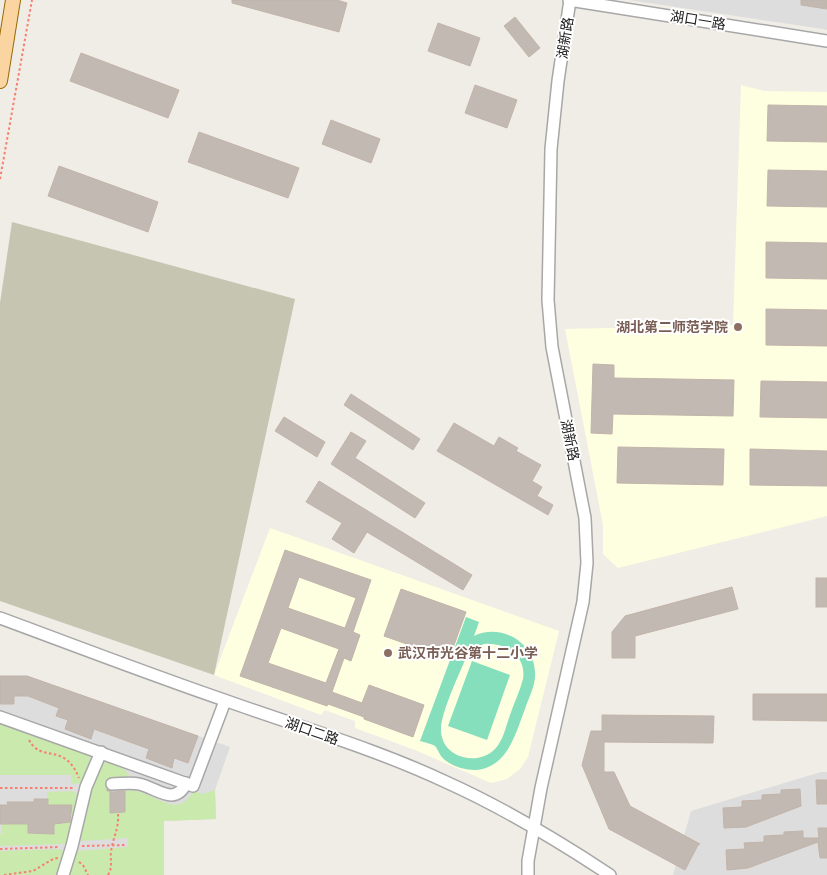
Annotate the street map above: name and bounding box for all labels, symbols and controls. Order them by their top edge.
street label: 湖口一路 [669,8,727,33]
street label: 湖新路 [554,16,577,60]
place label: 湖北第二师范学院 [616,319,728,336]
marker: 湖北第二师范学院 [732,321,744,333]
street label: 湖新路 [557,418,582,462]
place label: 武汉市光谷第十二小学 [398,645,538,662]
marker: 武汉市光谷第十二小学 [382,647,394,659]
street label: 湖口二路 [283,714,341,749]

